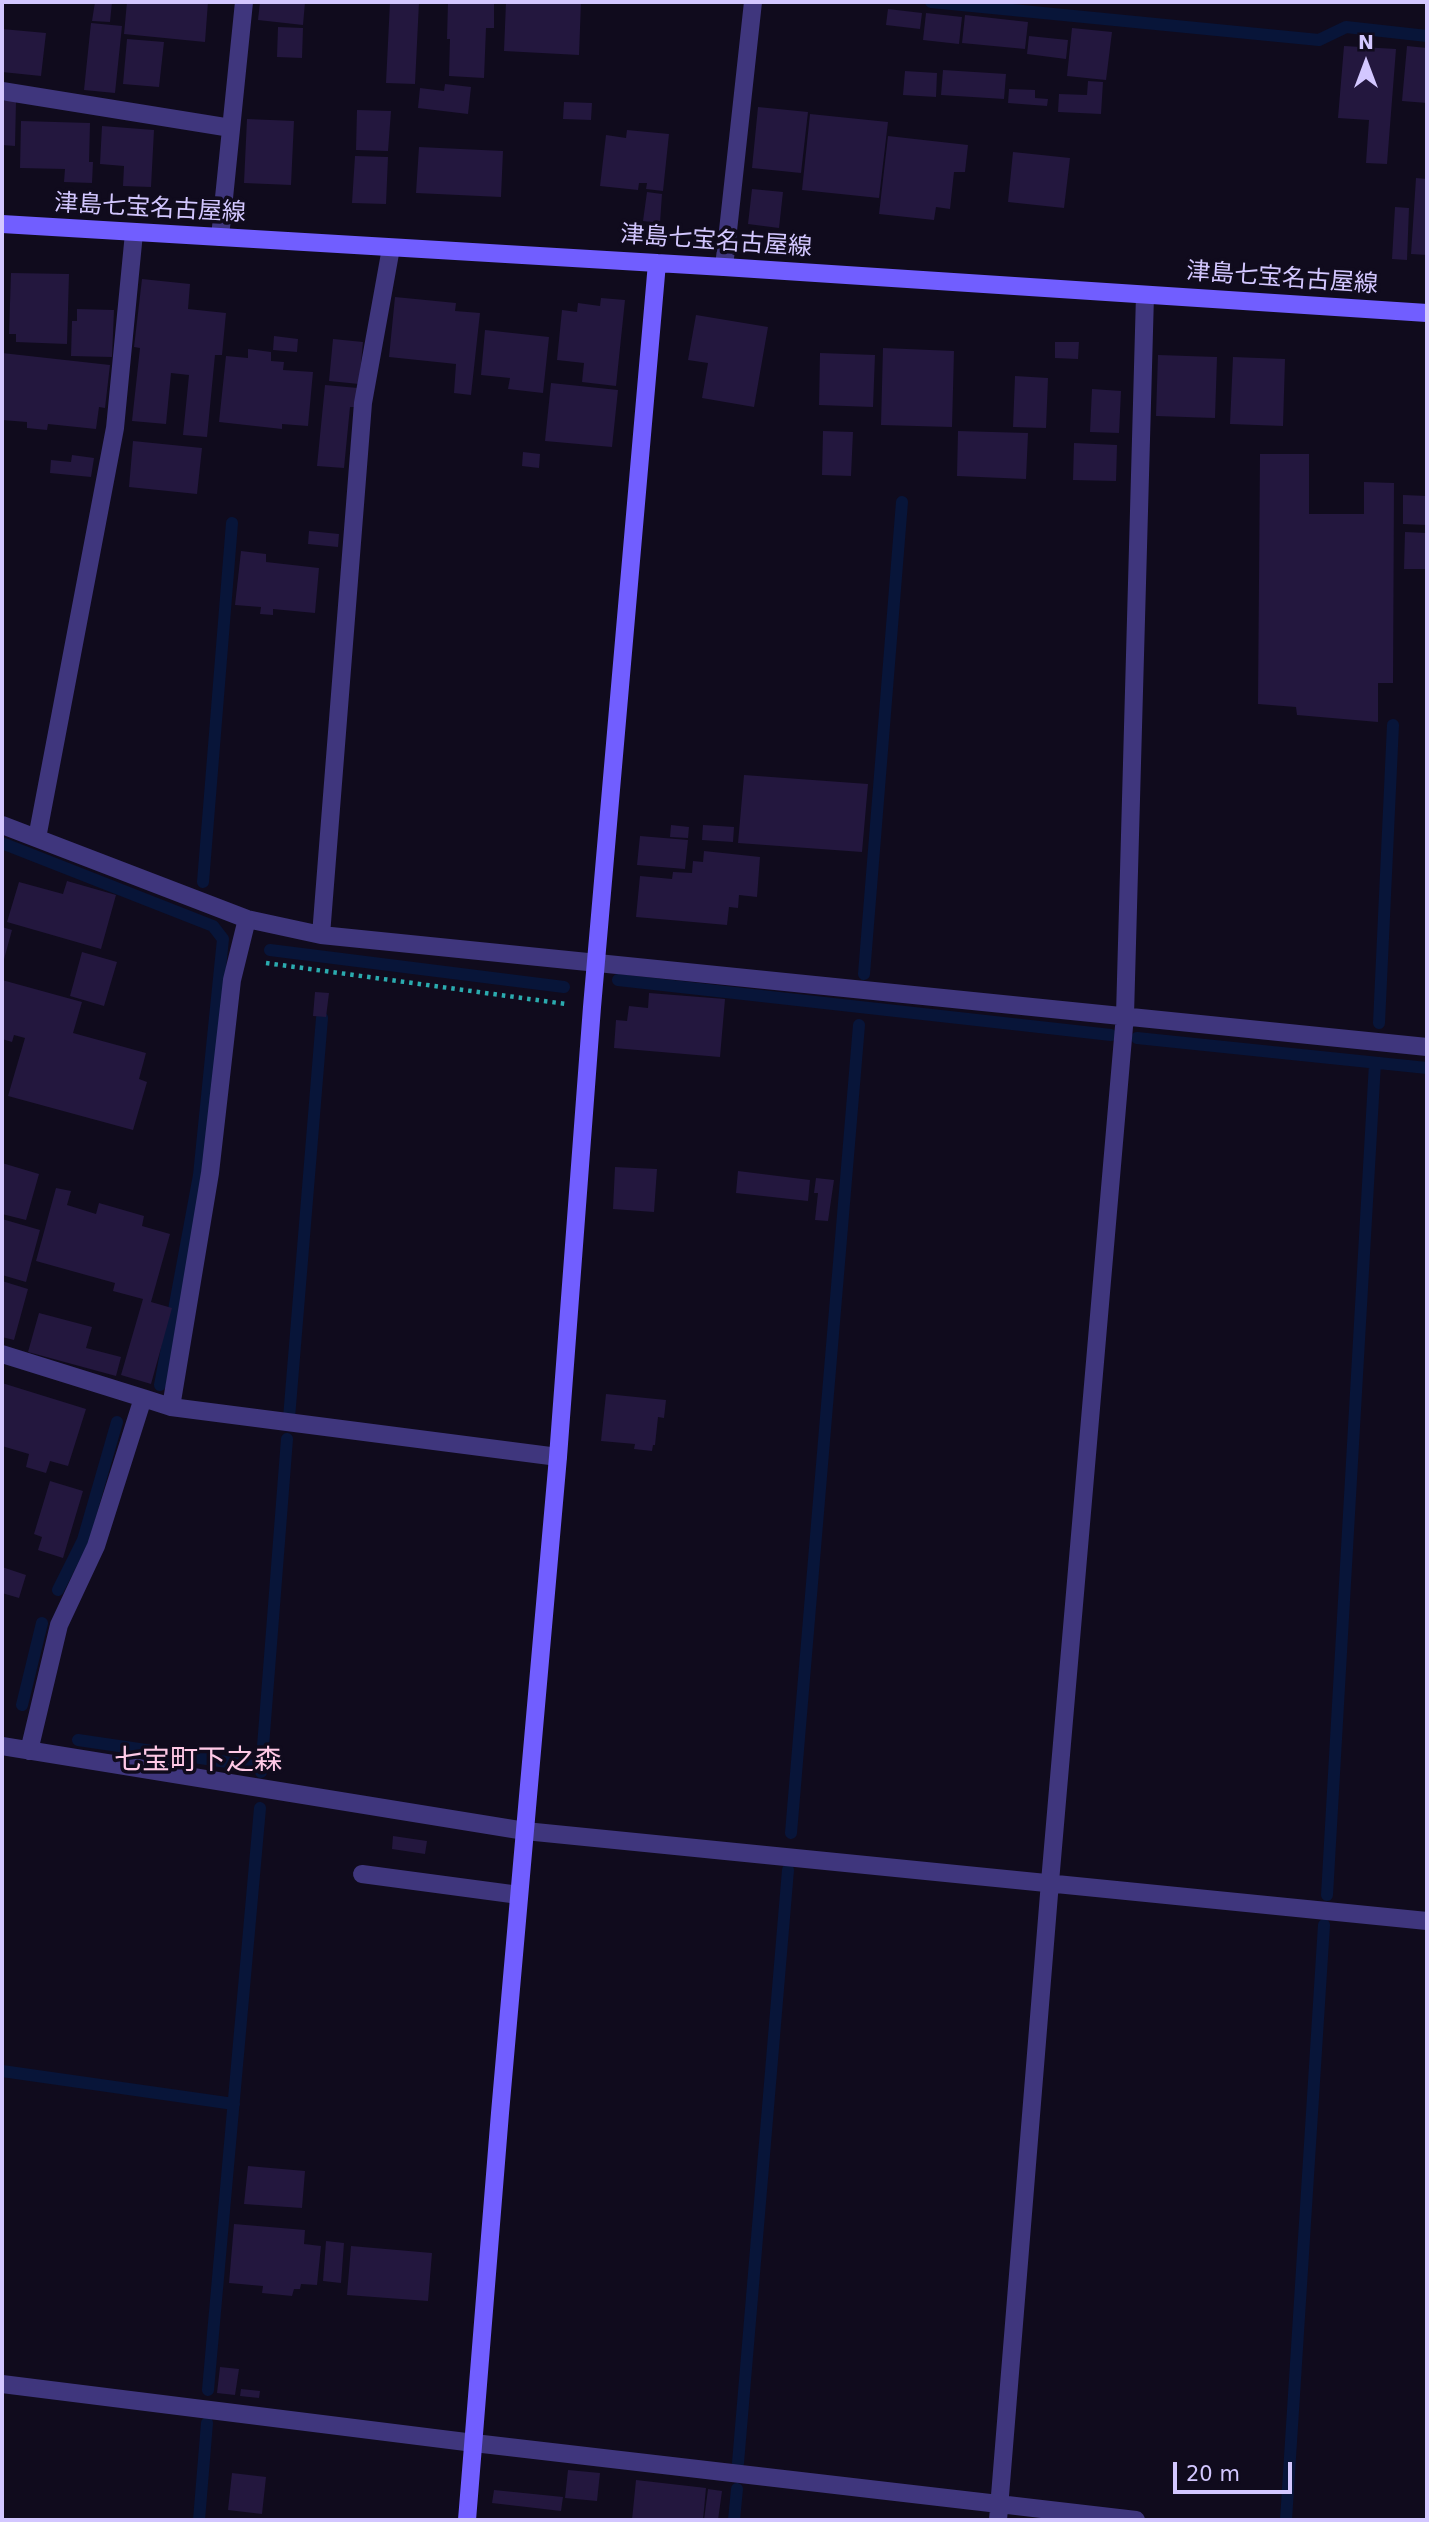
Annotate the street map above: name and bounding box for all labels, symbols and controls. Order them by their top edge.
north arrow [1331,28,1401,98]
text: N [1358,31,1374,53]
street label: 津島七宝名古屋線 [53,190,247,228]
street label: 津島七宝名古屋線 [619,221,813,263]
street label: 津島七宝名古屋線 [1185,258,1379,300]
district label: 七宝町下之森 [114,1745,282,1779]
scale bar [1177,2448,1296,2492]
text: 20 m [1186,2462,1240,2486]

